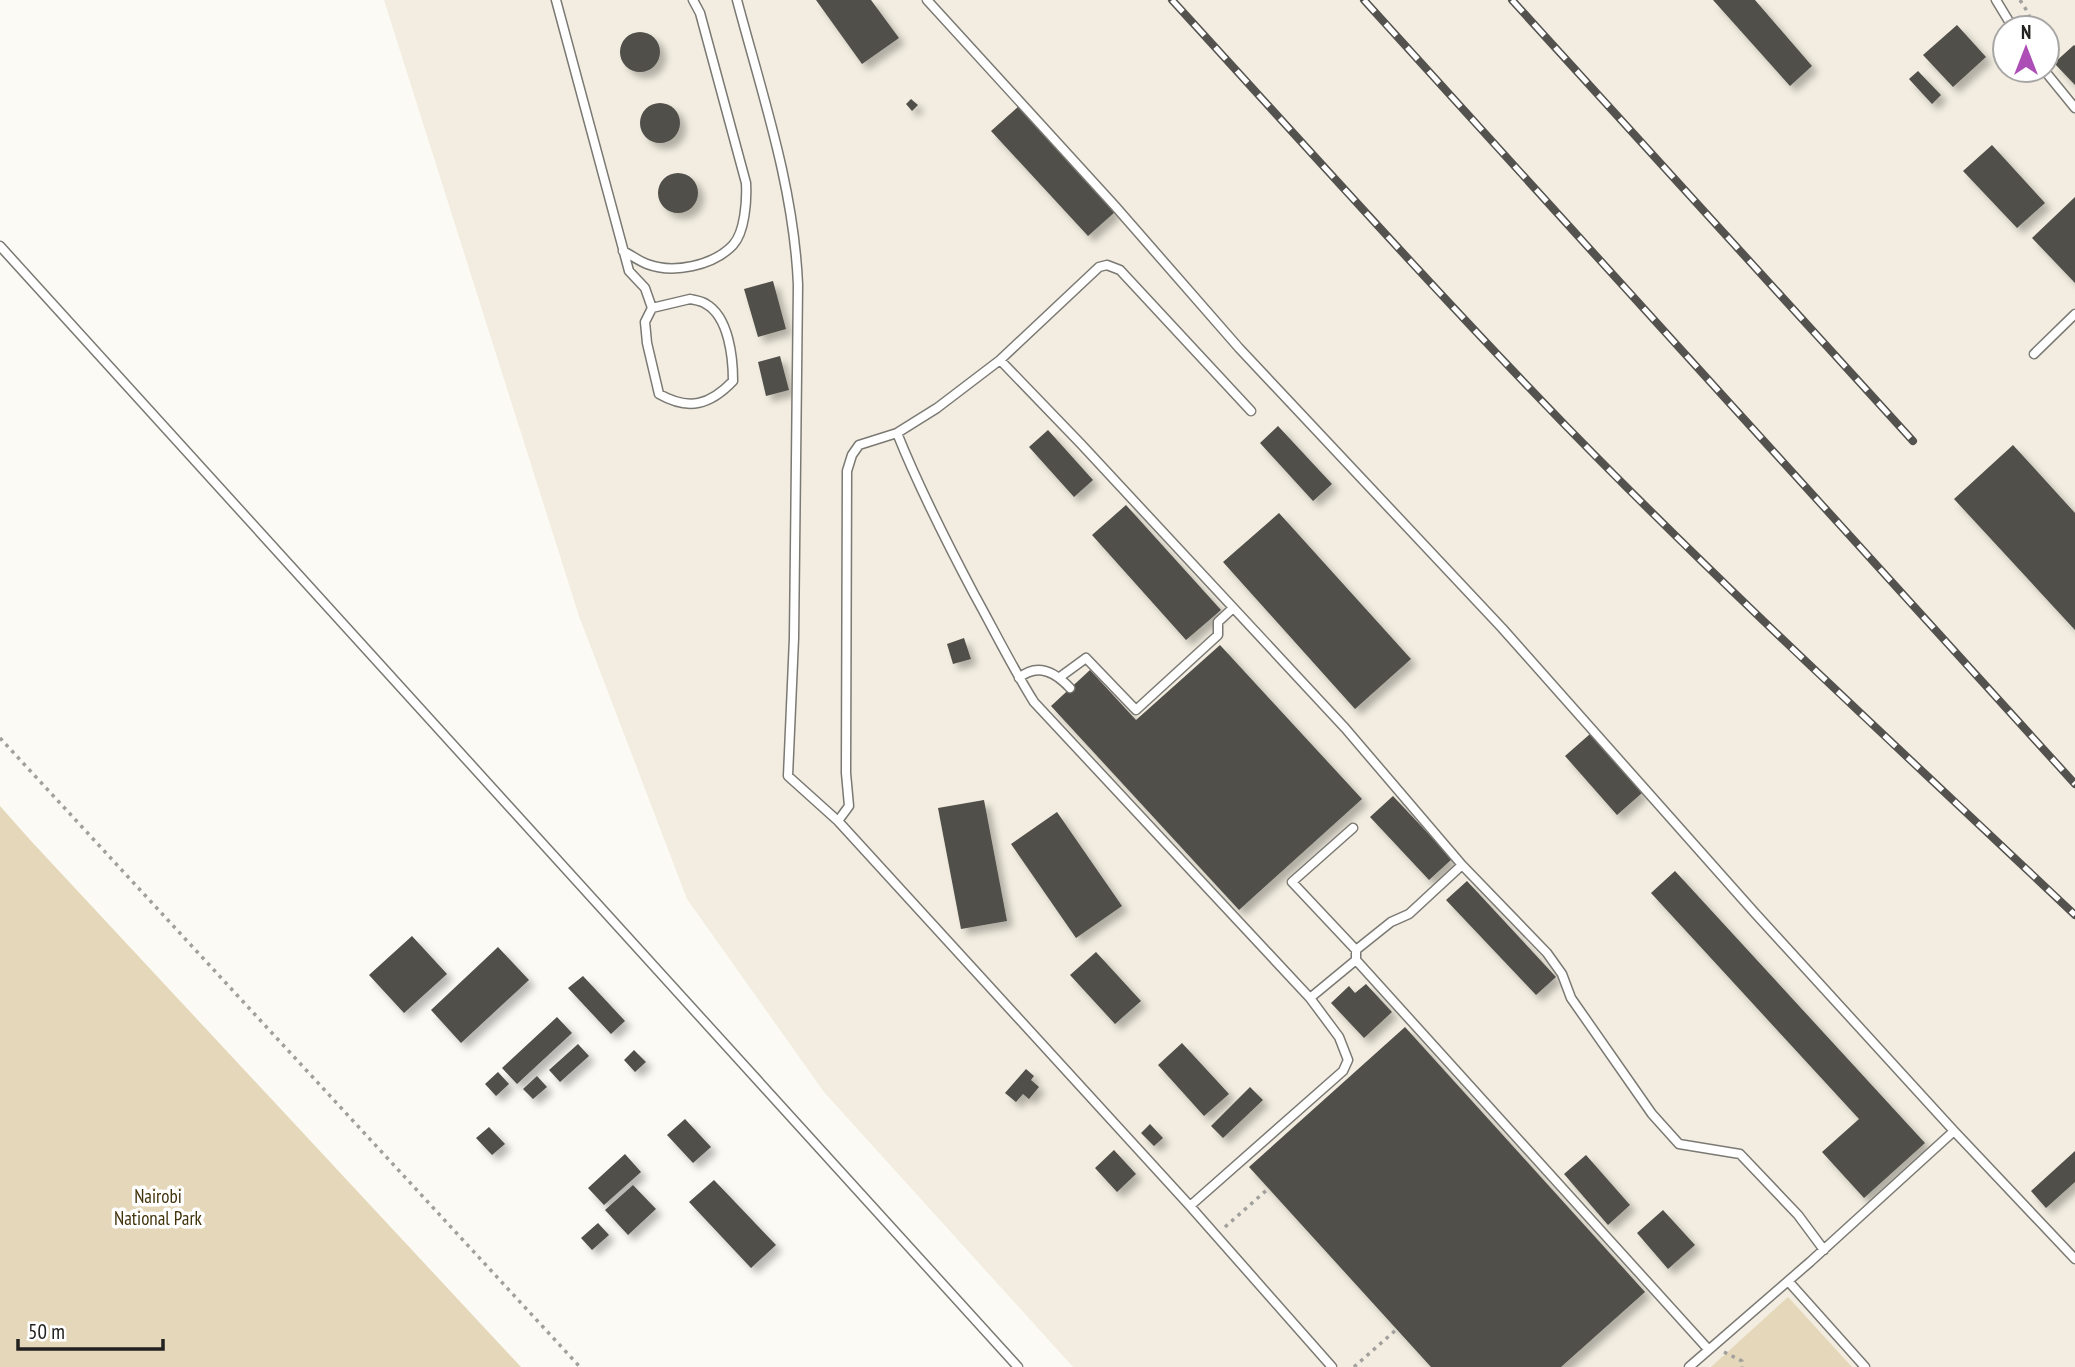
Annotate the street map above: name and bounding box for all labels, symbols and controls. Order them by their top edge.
north arrow [1991,14,2061,84]
text: N [2021,20,2031,44]
park label: Nairobi National Park [114,1184,203,1230]
scale bar [18,1308,163,1352]
text: 50 m [28,1318,65,1345]

